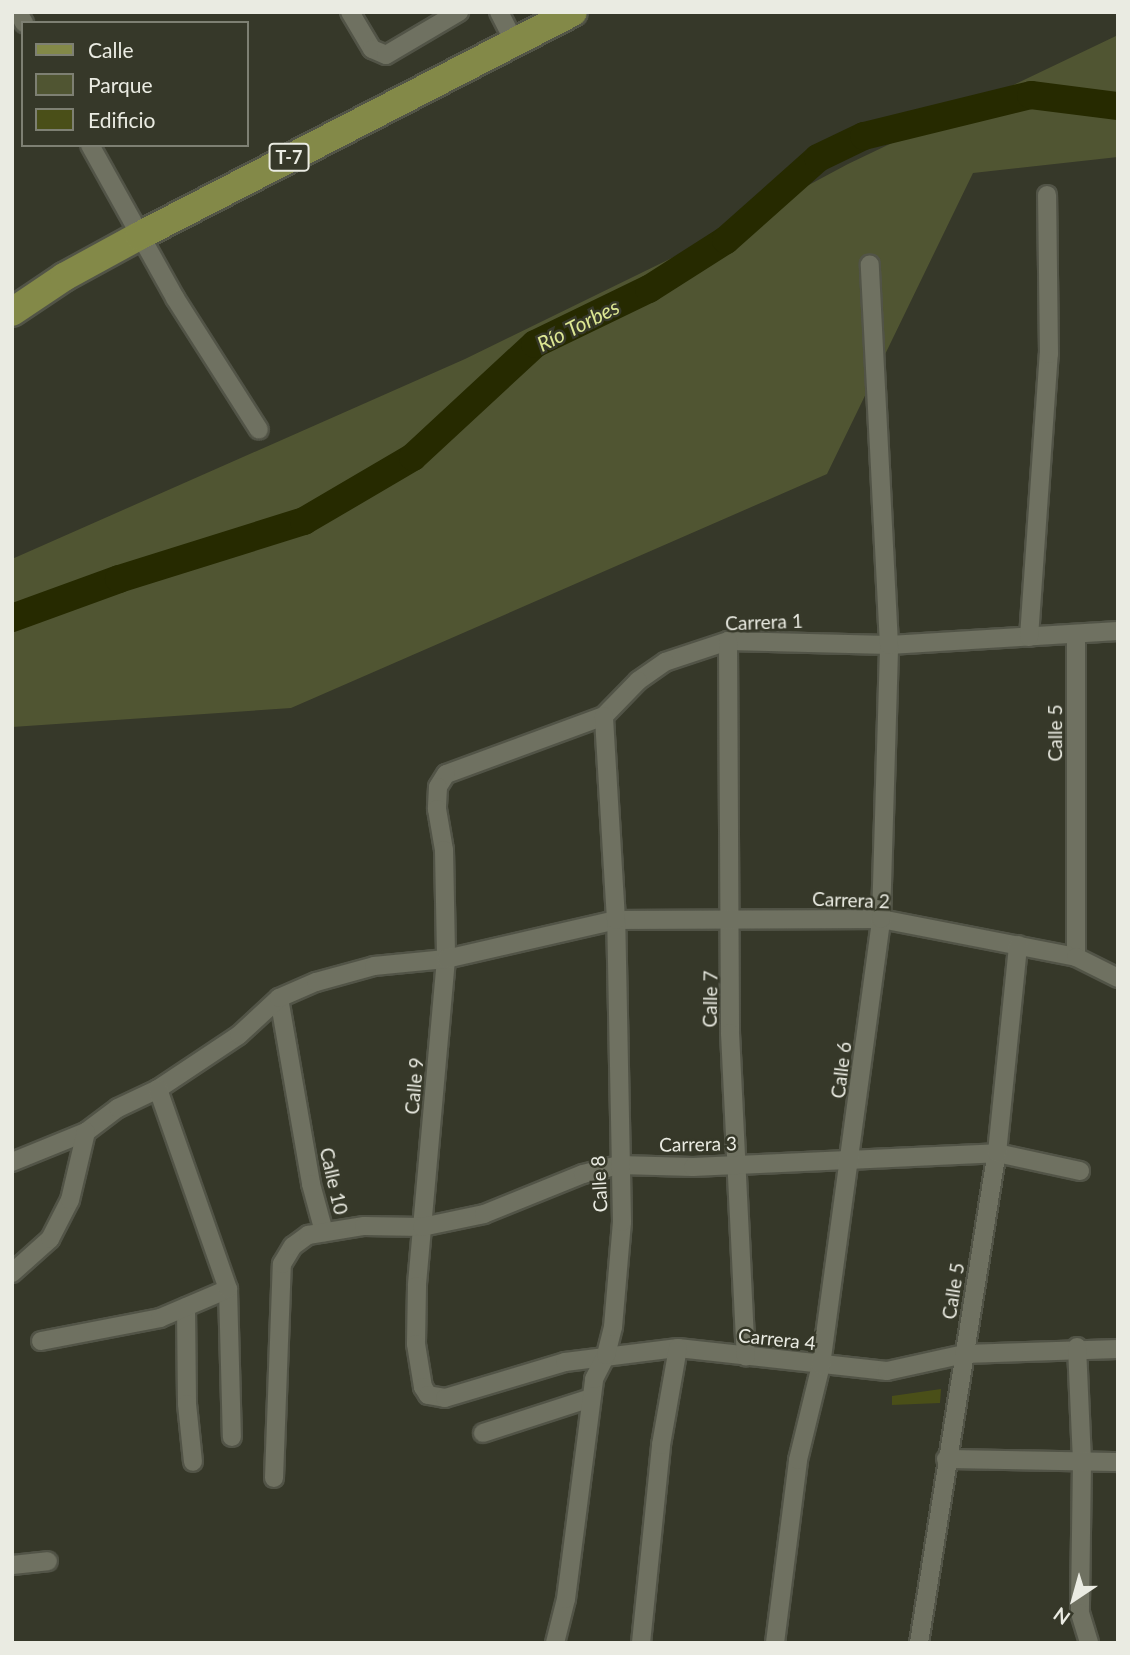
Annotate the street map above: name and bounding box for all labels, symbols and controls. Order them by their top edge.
legend [21,21,248,147]
text: Calle [88,37,133,62]
text: Parque [88,72,153,97]
text: Edificio [88,107,155,132]
road number: T-7 [268,142,310,172]
water label: Río Torbes [532,293,624,357]
street label: Carrera 1 [725,609,803,635]
street label: Calle 5 [1044,704,1066,762]
street label: Carrera 2 [812,887,890,913]
street label: Calle 7 [698,970,722,1028]
street label: Calle 6 [826,1040,856,1100]
street label: Calle 9 [400,1057,428,1115]
street label: Carrera 3 [659,1132,737,1156]
street label: Calle 10 [315,1145,353,1217]
street label: Calle 8 [586,1155,612,1213]
street label: Calle 5 [937,1261,969,1321]
street label: Carrera 4 [737,1324,817,1354]
north arrow [1039,1564,1109,1634]
text: N [1049,1603,1074,1630]

